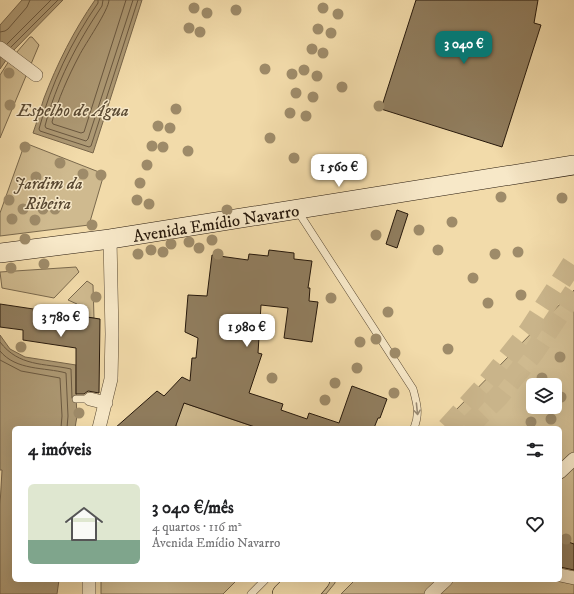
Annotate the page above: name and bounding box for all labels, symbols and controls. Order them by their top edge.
pin: 3 040 € [427,31,501,65]
text: 3 040 € [444,36,484,52]
water label: Espelho de Água [16,100,129,122]
pin: 1 560 € [302,154,376,188]
text: 1 560 € [320,159,358,175]
park label: Jardim da Ribeira [13,173,83,215]
street label: Avenida Emídio Navarro [132,200,301,248]
pin: 3 780 € [24,304,98,338]
text: 3 780 € [42,309,80,325]
pin: 1 980 € [210,314,284,348]
text: 1 980 € [228,319,266,335]
map controls [526,378,562,414]
button: layers [526,378,562,414]
one-way arrow [413,402,421,415]
text: 4 imóveis [28,439,91,461]
icon: filters [524,439,546,461]
text: 3 040 €/mês [152,497,234,519]
icon: home [60,500,108,548]
icon: heart [524,513,546,535]
text: 4 quartos · 116 m² [152,519,242,535]
text: Avenida Emídio Navarro [152,535,280,551]

